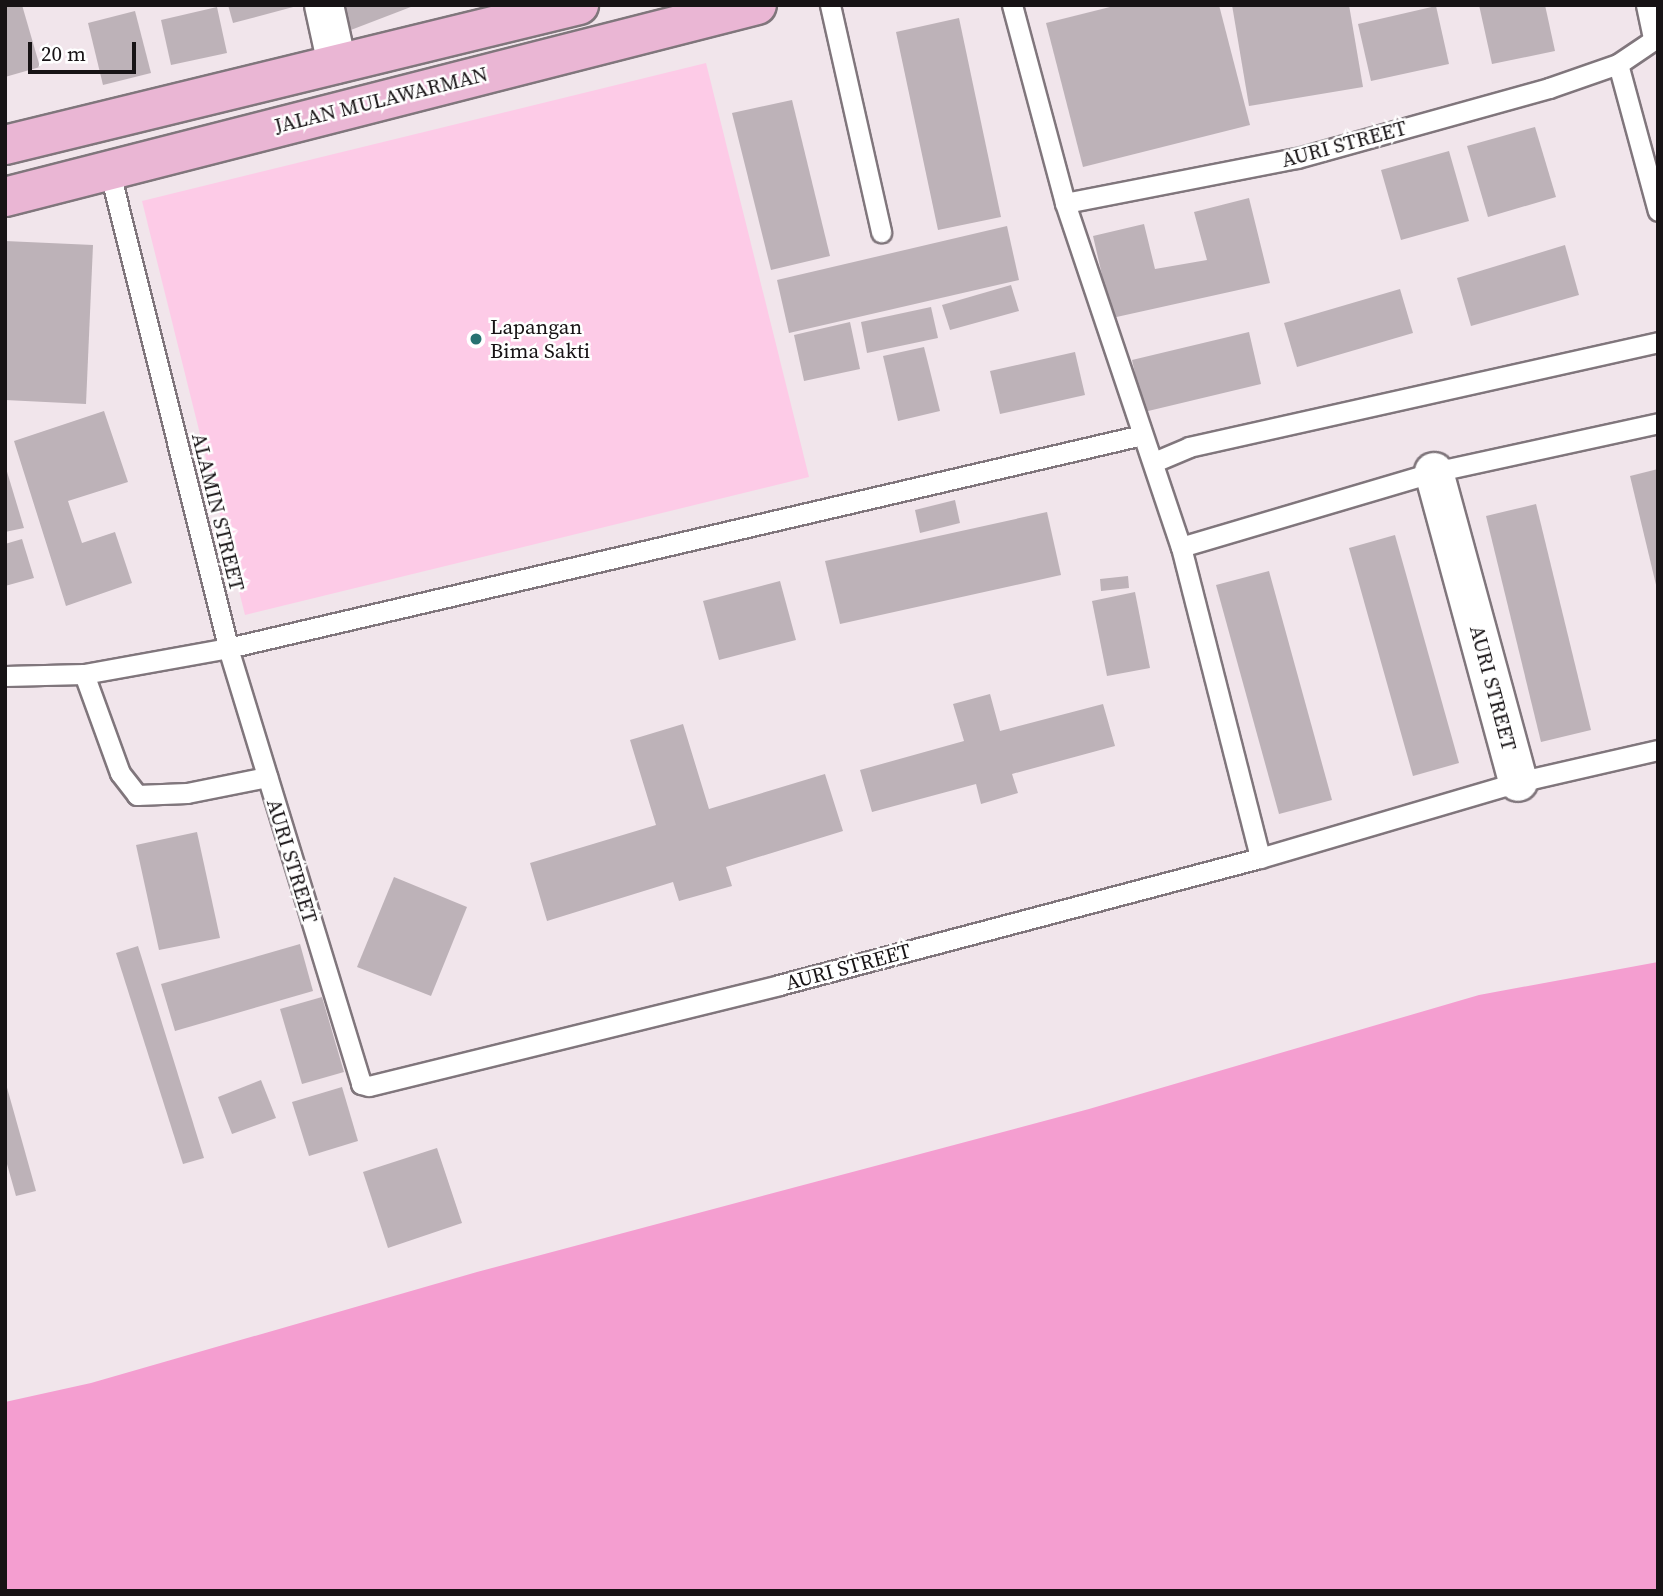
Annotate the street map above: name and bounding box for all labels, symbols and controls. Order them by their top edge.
scale bar [32,28,140,72]
text: 20 m [41,39,86,68]
street label: JALAN MULAWARMAN [272,61,490,139]
street label: AURI STREET [1279,115,1409,173]
place label: Lapangan Bima Sakti [490,314,590,364]
marker: Lapangan Bima Sakti [468,331,484,347]
street label: ALAMIN STREET [186,430,250,594]
street label: AURI STREET [1464,623,1522,753]
street label: AURI STREET [261,796,323,926]
street label: AURI STREET [783,938,913,996]

